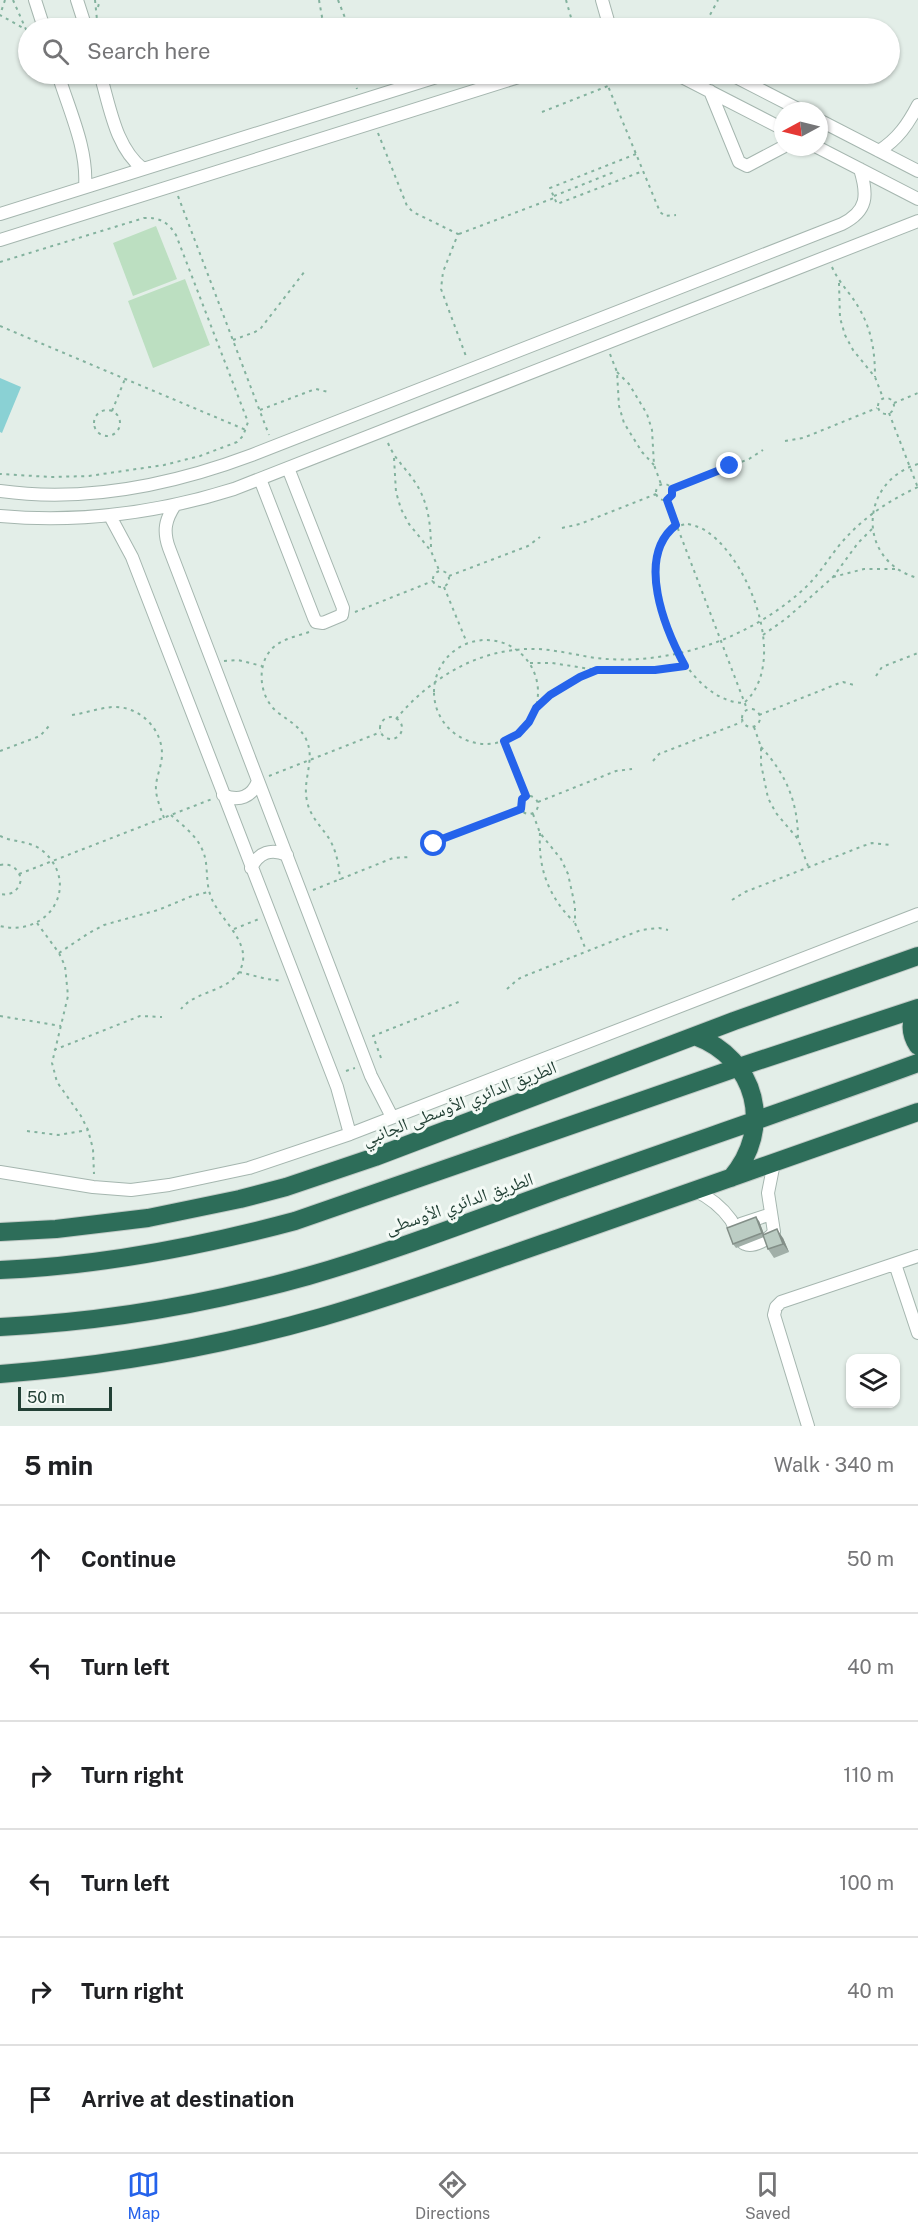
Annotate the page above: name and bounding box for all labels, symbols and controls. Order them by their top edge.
search box [18,18,900,84]
icon: search [39,35,72,68]
text: Search here [87,38,211,64]
north arrow [774,102,828,156]
route end [716,452,742,478]
route start [420,830,446,856]
street label: الطريق الدائري الأوسطى الجانبي [359,1056,561,1154]
street label: الطريق الدائري الأوسطى [382,1168,537,1242]
map controls [846,1354,900,1408]
button: layers [846,1354,900,1408]
scale bar [18,1384,112,1412]
text: 50 m [27,1388,65,1407]
text: 5 min [24,1450,93,1481]
text: Walk · 340 m [774,1453,894,1477]
icon: ahead [24,1543,57,1576]
text: Continue [81,1546,176,1572]
text: 50 m [847,1547,894,1571]
icon: left [24,1651,57,1684]
text: Turn left [81,1654,170,1680]
text: 40 m [847,1655,894,1679]
icon: right [24,1759,57,1792]
text: Turn right [81,1762,184,1788]
text: 110 m [843,1763,894,1787]
icon: left [24,1867,57,1900]
text: Turn left [81,1870,170,1896]
text: 100 m [839,1871,894,1895]
icon: right [24,1975,57,2008]
text: Turn right [81,1978,184,2004]
text: 40 m [847,1979,894,2003]
icon: arrive [24,2083,57,2116]
text: Arrive at destination [81,2086,294,2112]
tab: Map [127,2168,160,2223]
tab: Directions [415,2168,490,2223]
tab: Saved [745,2168,791,2223]

